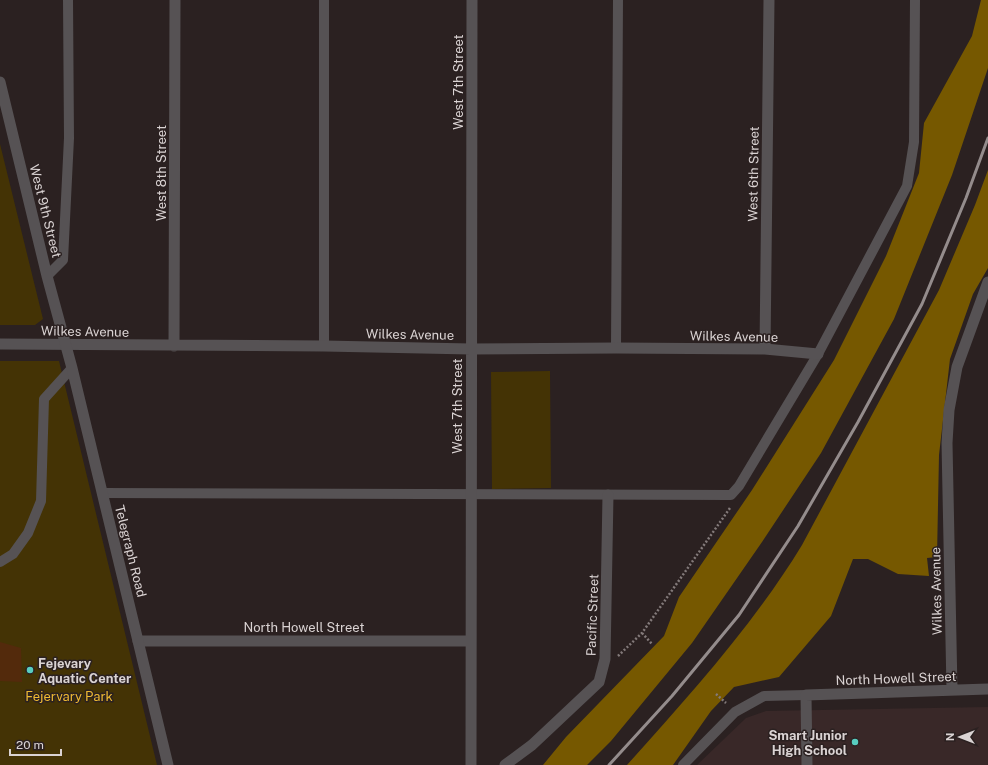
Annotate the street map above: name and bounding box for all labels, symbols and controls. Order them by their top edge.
street label: West 7th Street [451,34,466,130]
street label: West 8th Street [154,125,169,221]
street label: West 6th Street [745,126,762,222]
street label: West 9th Street [27,163,64,259]
street label: Wilkes Avenue [41,323,129,340]
street label: Wilkes Avenue [366,326,454,343]
street label: Wilkes Avenue [690,328,778,345]
street label: West 7th Street [450,358,465,454]
street label: Telegraph Road [112,503,149,599]
street label: Wilkes Avenue [928,547,945,635]
street label: Pacific Street [584,574,601,656]
street label: North Howell Street [244,620,364,635]
place label: Fejevary Aquatic Center [38,656,132,686]
marker: Fejevary Aquatic Center [25,665,35,675]
street label: North Howell Street [835,669,957,688]
park label: Fejervary Park [25,689,113,704]
north arrow [940,717,980,757]
place label: Smart Junior High School [768,728,848,758]
scale bar [10,731,61,757]
text: N [944,733,956,741]
marker: Smart Junior High School [850,737,860,747]
text: 20 m [16,738,44,752]

